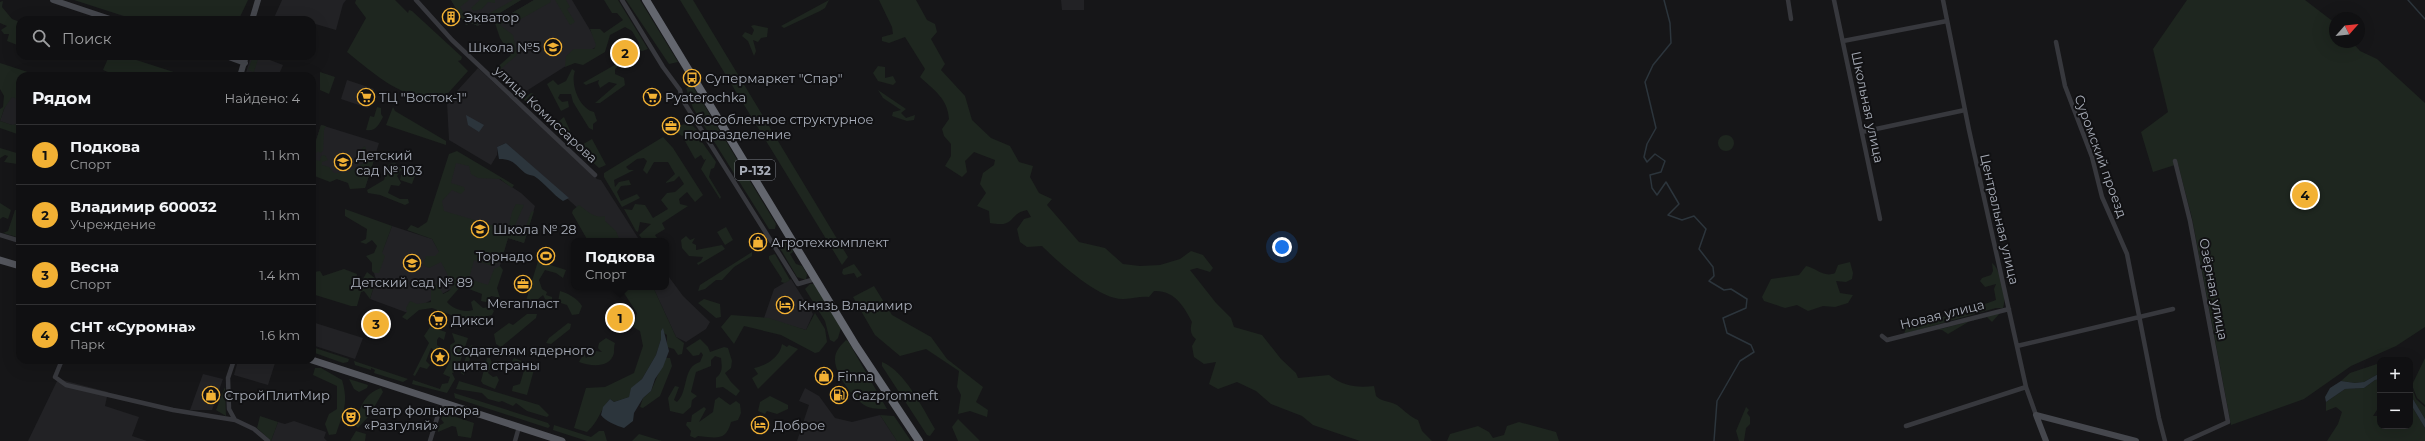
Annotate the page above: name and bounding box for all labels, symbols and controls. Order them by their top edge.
building icon: Экватор [441,7,461,27]
place label: Экватор [464,9,519,25]
north arrow [2329,12,2365,48]
search box [16,16,316,60]
icon: search [30,27,52,49]
text: Поиск [62,29,111,48]
school or university icon: Школа №5 [543,37,563,57]
pin: 2 [612,38,638,68]
place label: Школа №5 [468,39,540,55]
street label: Школьная улица [1848,50,1888,164]
street label: улица Комиссарова [490,61,601,166]
bus stop icon: Супермаркет "Спар" [682,68,702,88]
place label: Супермаркет "Спар" [705,70,843,86]
supermarket icon: ТЦ "Восток-1" [356,87,376,107]
supermarket icon: Pyaterochka [642,87,662,107]
text: Рядом [32,88,91,108]
place label: ТЦ "Восток-1" [379,89,467,105]
place label: Pyaterochka [665,89,746,105]
text: Найдено: 4 [225,90,300,106]
street label: Суромский проезд [2071,92,2131,220]
place label: Обособленное структурное подразделение [684,111,874,142]
office icon: Обособленное структурное подразделение [661,116,681,136]
text: Подкова [70,137,140,156]
text: 1 [42,147,48,163]
text: 1.1 km [263,147,300,163]
place label: Детский сад № 103 [356,147,422,178]
school or university icon: Детский сад № 103 [333,152,353,172]
street label: Центральная улица [1977,152,2023,286]
text: Спорт [70,156,111,172]
road number: Р-132 [735,160,775,180]
pin: 4 [2292,180,2318,210]
text: Владимир 600032 [70,197,217,216]
text: 2 [41,207,49,223]
text: 1.1 km [263,207,300,223]
text: Учреждение [70,216,156,232]
school or university icon: Школа № 28 [470,219,490,239]
place label: Школа № 28 [493,221,577,237]
shop icon: Агротехкомплект [748,232,768,252]
place label: Агротехкомплект [771,234,890,250]
your location [1272,237,1292,257]
street label: Озёрная улица [2196,237,2232,341]
popup [571,238,669,290]
sports icon: Торнадо [536,246,556,266]
text: Подкова [585,247,655,266]
place label: Торнадо [476,248,533,264]
school or university icon: Детский сад № 89 [402,253,422,273]
text: Весна [70,257,119,276]
text: Спорт [585,266,626,282]
text: 3 [41,267,49,283]
text: 1.4 km [259,267,300,283]
place label: Детский сад № 89 [351,274,473,290]
office icon: Мегапласт [513,274,533,294]
text: Спорт [70,276,111,292]
place label: Мегапласт [487,295,560,311]
hotel icon: Князь Владимир [775,295,795,315]
street label: Новая улица [1898,296,1986,332]
place label: Князь Владимир [798,297,912,313]
pin: 1 [607,303,633,333]
pin: 3 [363,309,389,339]
supermarket icon: Дикси [428,310,448,330]
place label: Дикси [451,312,494,328]
text: СНТ «Суромна» [70,317,196,336]
text: 4 [41,327,49,343]
text: 1.6 km [260,327,300,343]
text: Парк [70,336,105,352]
place label: Содателям ядерного щита страны [453,342,594,373]
place icon: Содателям ядерного щита страны [430,347,450,367]
map controls [2377,357,2413,429]
button: + [2377,357,2413,393]
shop icon: Finna [814,366,834,386]
place label: Finna [837,368,874,384]
shop icon: СтройПлитМир [201,385,221,405]
fuel station icon: Gazpromneft [829,385,849,405]
place label: СтройПлитМир [224,387,330,403]
place label: Gazpromneft [852,387,939,403]
button: − [2377,393,2413,429]
place label: Театр фольклора «Разгуляй» [364,402,479,433]
theatre icon: Театр фольклора «Разгуляй» [341,407,361,427]
hotel icon: Доброе [750,415,770,435]
place label: Доброе [773,417,825,433]

